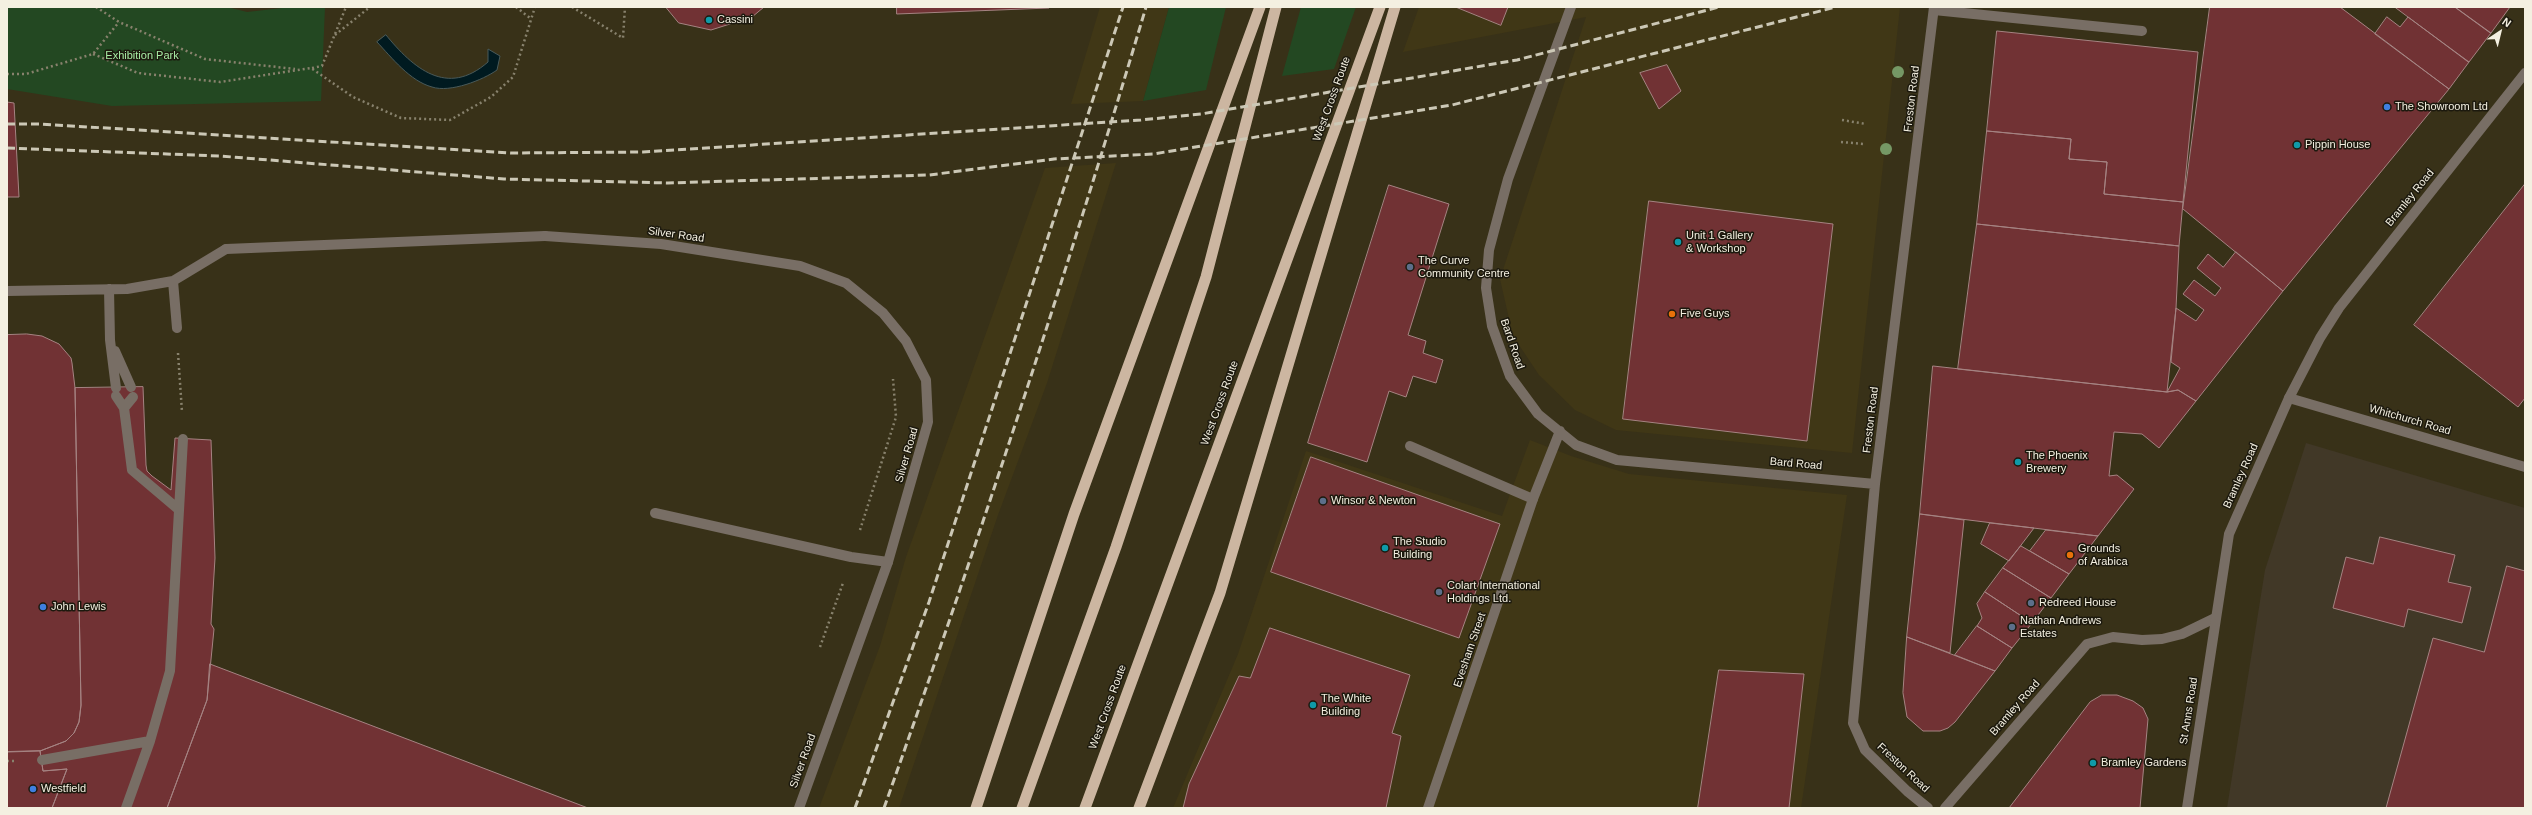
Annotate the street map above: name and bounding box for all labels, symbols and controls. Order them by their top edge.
north arrow [2480,12,2520,52]
place label: Cassini [717,13,753,27]
marker: Cassini [704,15,714,25]
text: N [2500,15,2514,29]
park label: Exhibition Park [105,49,179,63]
street label: West Cross Route [1311,55,1353,143]
street label: Freston Road [1901,65,1923,133]
place label: The Showroom Ltd [2395,100,2488,114]
marker: The Showroom Ltd [2382,102,2392,112]
place label: Pippin House [2305,138,2370,152]
marker: Pippin House [2292,140,2302,150]
street label: Bramley Road [2383,167,2437,229]
street label: Silver Road [647,225,705,245]
place label: Unit 1 Gallery & Workshop [1686,229,1753,255]
marker: Unit 1 Gallery & Workshop [1673,237,1683,247]
place label: The Curve Community Centre [1418,254,1510,280]
marker: The Curve Community Centre [1405,262,1415,272]
place label: Five Guys [1680,307,1730,321]
marker: Five Guys [1667,309,1677,319]
street label: Bard Road [1497,317,1527,371]
street label: West Cross Route [1199,359,1241,447]
street label: Freston Road [1860,386,1882,454]
street label: Whitchurch Road [2368,402,2452,438]
street label: Silver Road [893,426,921,484]
street label: Bramley Road [2221,441,2261,511]
place label: The Phoenix Brewery [2026,449,2088,475]
street label: Bard Road [1769,455,1823,473]
marker: The Phoenix Brewery [2013,457,2023,467]
place label: Winsor & Newton [1331,494,1416,508]
marker: Winsor & Newton [1318,496,1328,506]
place label: The Studio Building [1393,535,1446,561]
place label: Grounds of Arabica [2078,542,2128,568]
marker: The Studio Building [1380,543,1390,553]
marker: Grounds of Arabica [2065,550,2075,560]
place label: Colart International Holdings Ltd. [1447,579,1540,605]
marker: Colart International Holdings Ltd. [1434,587,1444,597]
place label: Redreed House [2039,596,2116,610]
marker: Redreed House [2026,598,2036,608]
place label: John Lewis [51,600,106,614]
marker: John Lewis [38,602,48,612]
street label: Evesham Street [1451,611,1489,689]
place label: Nathan Andrews Estates [2020,614,2101,640]
marker: Nathan Andrews Estates [2007,622,2017,632]
street label: West Cross Route [1087,663,1129,751]
street label: St Anns Road [2177,676,2201,746]
street label: Bramley Road [1987,677,2043,739]
place label: The White Building [1321,692,1371,718]
marker: The White Building [1308,700,1318,710]
street label: Silver Road [787,732,819,790]
street label: Freston Road [1874,740,1932,796]
place label: Bramley Gardens [2101,756,2187,770]
marker: Bramley Gardens [2088,758,2098,768]
place label: Westfield [41,782,86,796]
marker: Westfield [28,784,38,794]

